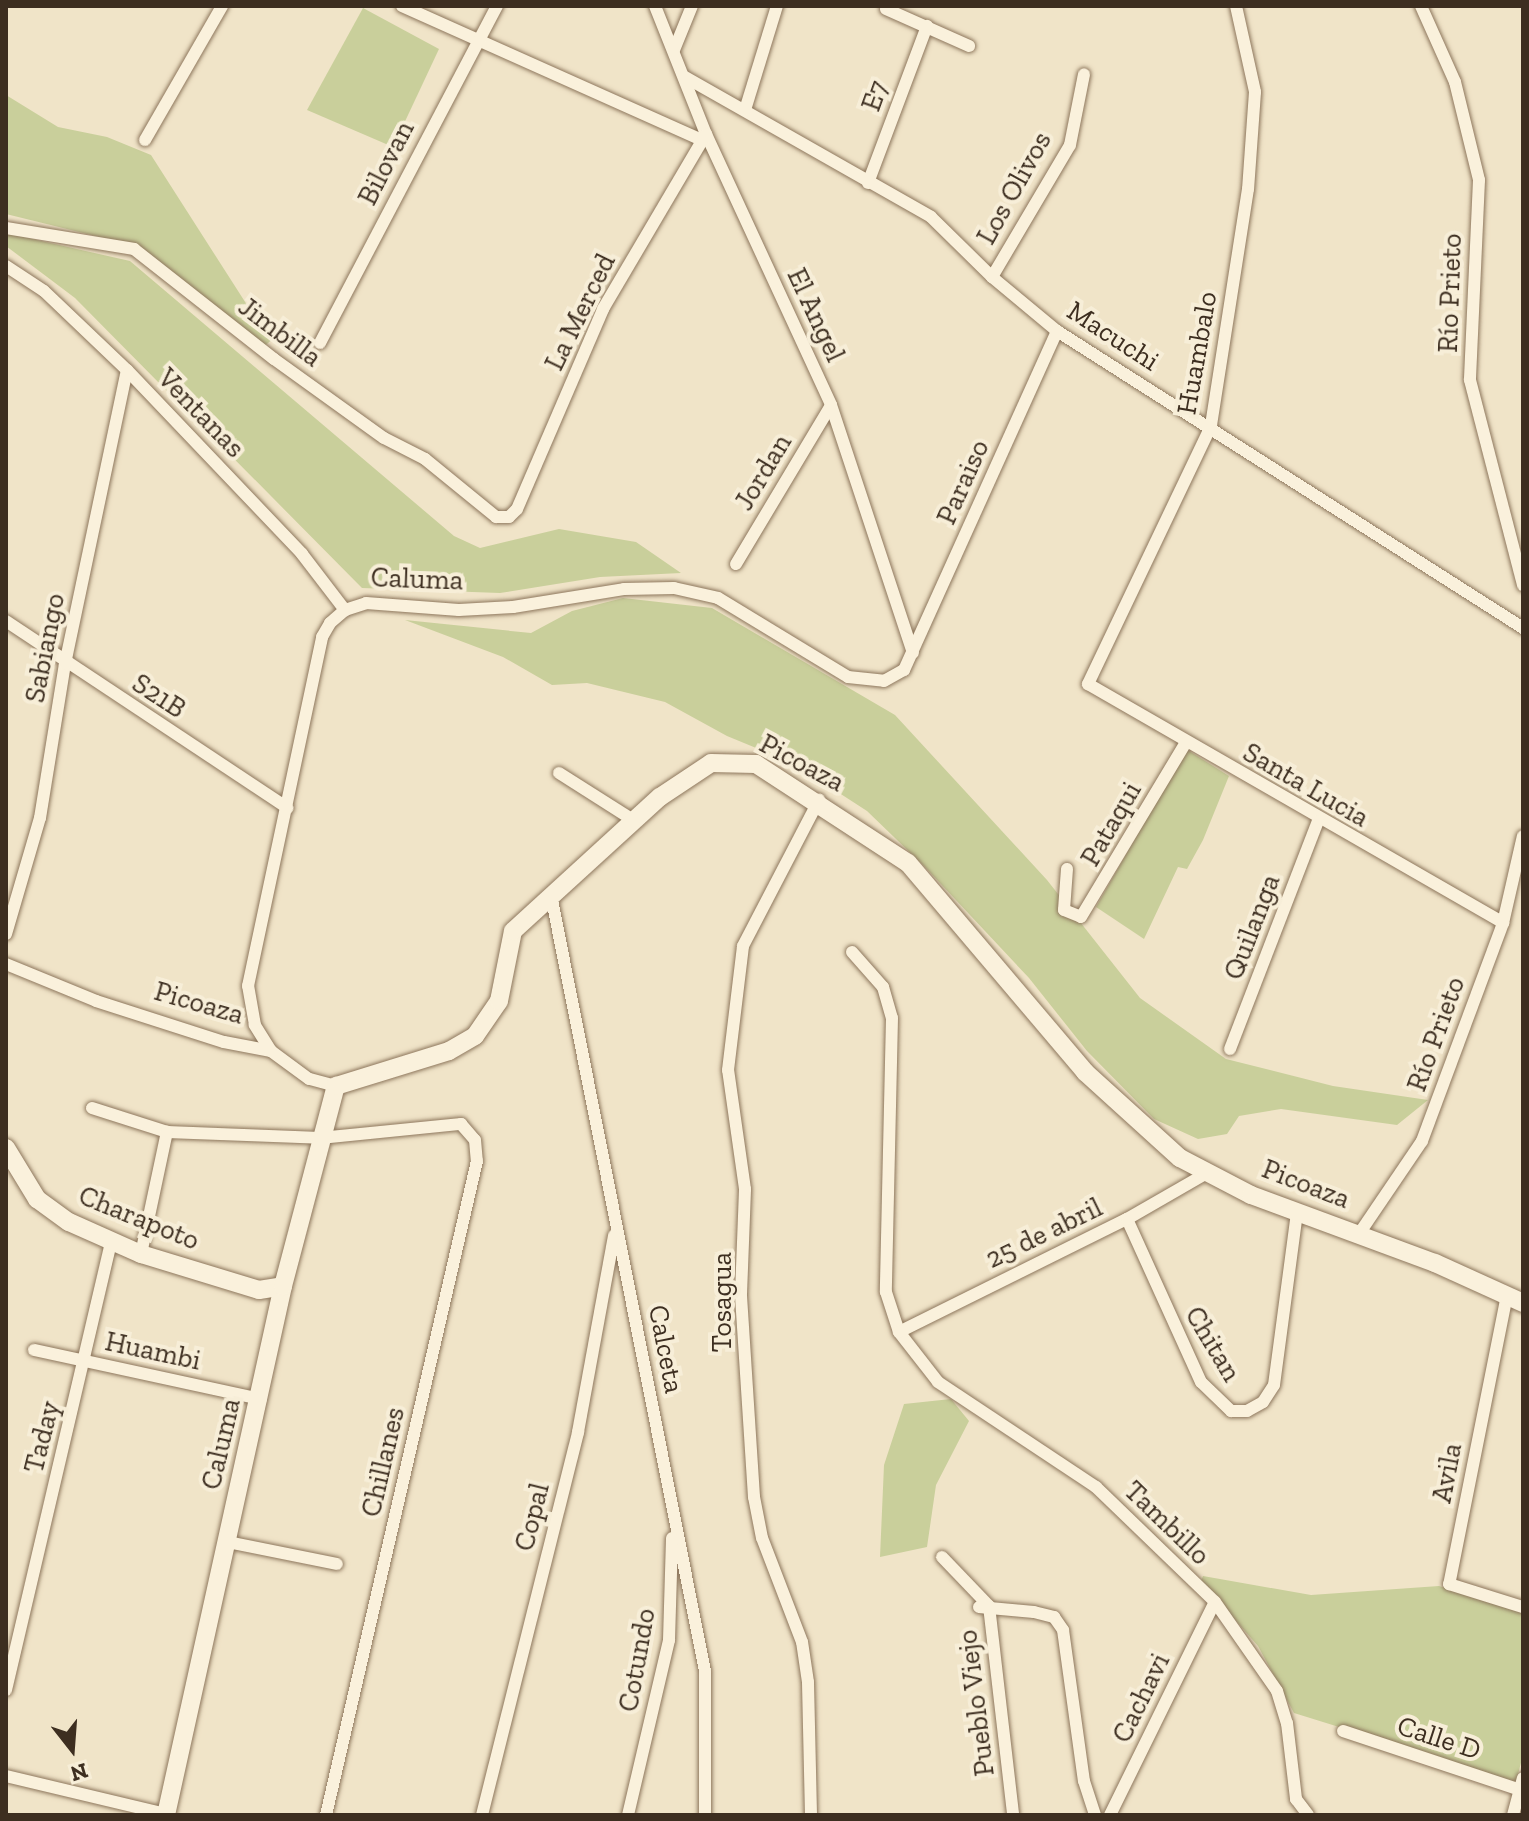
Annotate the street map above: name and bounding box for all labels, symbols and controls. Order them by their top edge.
street label: E7 [854,76,896,116]
street label: Bilovan [351,115,421,211]
street label: Los Olivos [969,126,1059,250]
street label: Río Prieto [1431,233,1469,353]
street label: La Merced [537,248,623,376]
street label: El Angel [780,262,852,368]
street label: Huambalo [1170,289,1224,417]
street label: Jimbilla [232,290,328,374]
street label: Macuchi [1061,294,1165,378]
street label: Ventanas [150,361,252,465]
street label: Jordan [727,428,799,516]
street label: Paraiso [930,434,996,530]
street label: Caluma [370,561,464,597]
street label: Sabiango [18,591,72,705]
street label: S21B [126,666,192,726]
street label: Picoaza [754,727,850,799]
street label: Santa Lucia [1237,735,1375,835]
street label: Pataqui [1073,776,1149,872]
street label: Quilanga [1217,870,1287,984]
street label: Río Prieto [1400,972,1472,1096]
street label: Picoaza [151,974,247,1032]
street label: Picoaza [1257,1152,1355,1216]
street label: Charapoto [74,1179,204,1257]
street label: 25 de abril [980,1190,1108,1276]
street label: Tosagua [705,1252,739,1352]
street label: Chitan [1178,1300,1248,1388]
street label: Calceta [641,1302,691,1396]
street label: Huambi [102,1325,204,1377]
street label: Caluma [194,1395,248,1493]
street label: Taday [17,1398,67,1476]
street label: Chillanes [354,1404,412,1520]
street label: Avila [1425,1440,1469,1506]
street label: Tambillo [1117,1474,1217,1572]
street label: Copal [507,1480,557,1554]
street label: Cotundo [611,1606,663,1714]
street label: Pueblo Viejo [950,1627,1002,1779]
street label: Cachavi [1105,1648,1177,1748]
north arrow [32,1709,112,1789]
street label: Calle D [1393,1709,1485,1767]
text: N [67,1757,91,1788]

